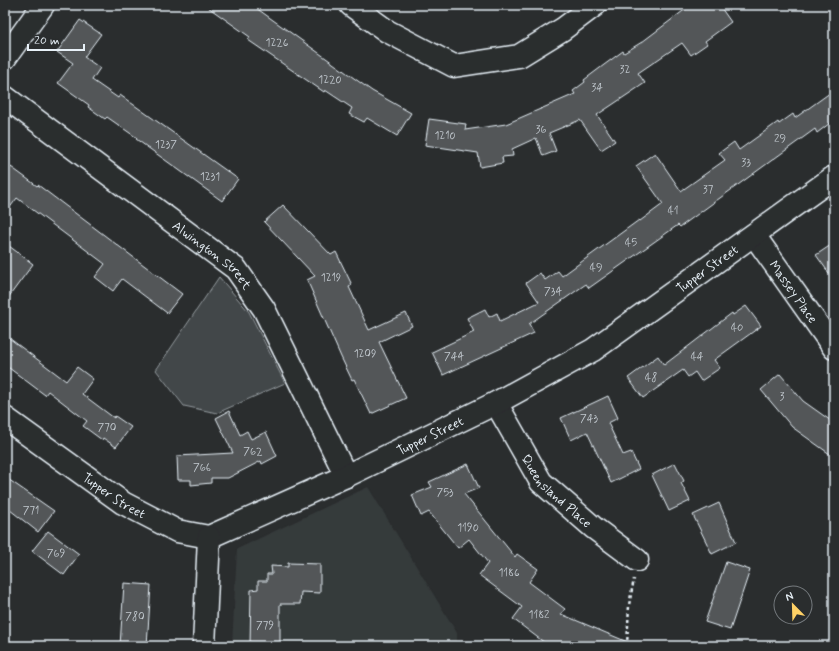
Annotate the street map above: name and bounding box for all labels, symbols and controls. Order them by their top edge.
scale bar [28,26,84,52]
text: 20 m [34,33,60,49]
house number: 1226 [266,36,289,50]
house number: 32 [620,63,631,77]
house number: 1220 [318,73,342,87]
house number: 34 [591,81,603,95]
house number: 36 [535,123,547,137]
house number: 1210 [434,129,456,143]
house number: 29 [774,132,786,146]
house number: 1237 [155,138,177,152]
house number: 33 [741,156,751,170]
house number: 1231 [200,170,220,184]
house number: 37 [703,183,714,197]
house number: 41 [667,204,679,218]
street label: Alwington Street [169,218,255,294]
house number: 45 [625,236,637,250]
street label: Tupper Street [673,242,742,298]
street label: Massey Place [765,258,821,327]
house number: 49 [590,261,602,275]
house number: 1219 [321,271,341,285]
house number: 734 [544,285,562,299]
house number: 40 [731,321,743,335]
house number: 1209 [354,347,376,361]
house number: 744 [444,350,464,364]
house number: 44 [690,350,704,364]
house number: 48 [645,371,657,385]
house number: 3 [780,390,785,404]
house number: 743 [580,412,598,426]
street label: Tupper Street [394,413,467,460]
house number: 770 [98,421,116,435]
house number: 762 [243,445,263,459]
street label: Queensland Place [517,452,595,532]
house number: 766 [193,461,211,475]
street label: Tupper Street [79,470,148,523]
house number: 753 [436,486,454,500]
house number: 771 [23,504,39,518]
house number: 1190 [457,521,479,535]
house number: 769 [47,547,65,561]
house number: 1186 [498,566,520,580]
north arrow [773,585,813,625]
text: N [783,589,796,605]
house number: 1182 [529,608,550,622]
house number: 780 [125,610,145,624]
house number: 779 [256,619,274,633]

